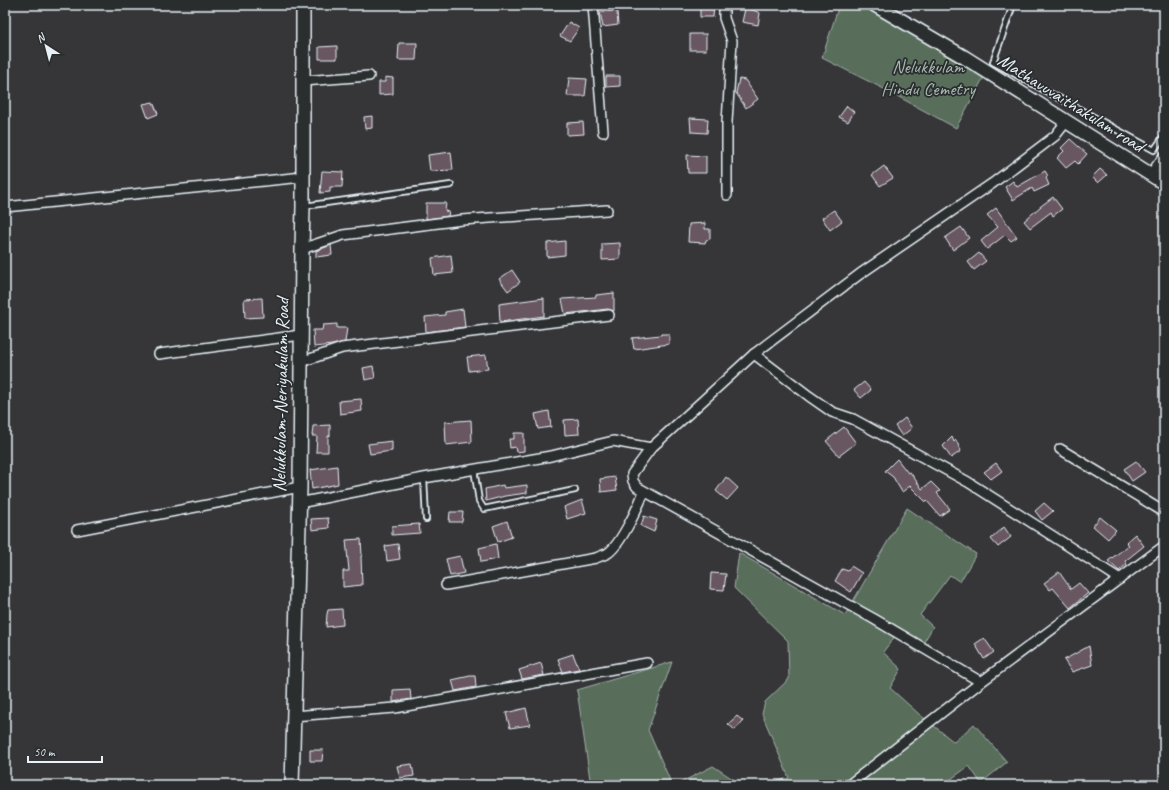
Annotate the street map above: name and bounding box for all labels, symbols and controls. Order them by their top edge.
north arrow [26,26,66,66]
text: N [33,29,49,46]
street label: Mathavuvaithakulam road [993,48,1152,160]
park label: Nelukkulam Hindu Cemetry [881,55,976,101]
street label: Nelukkulam-Neriyakulam Road [267,295,295,492]
scale bar [28,738,102,764]
text: 50 m [34,744,56,760]

